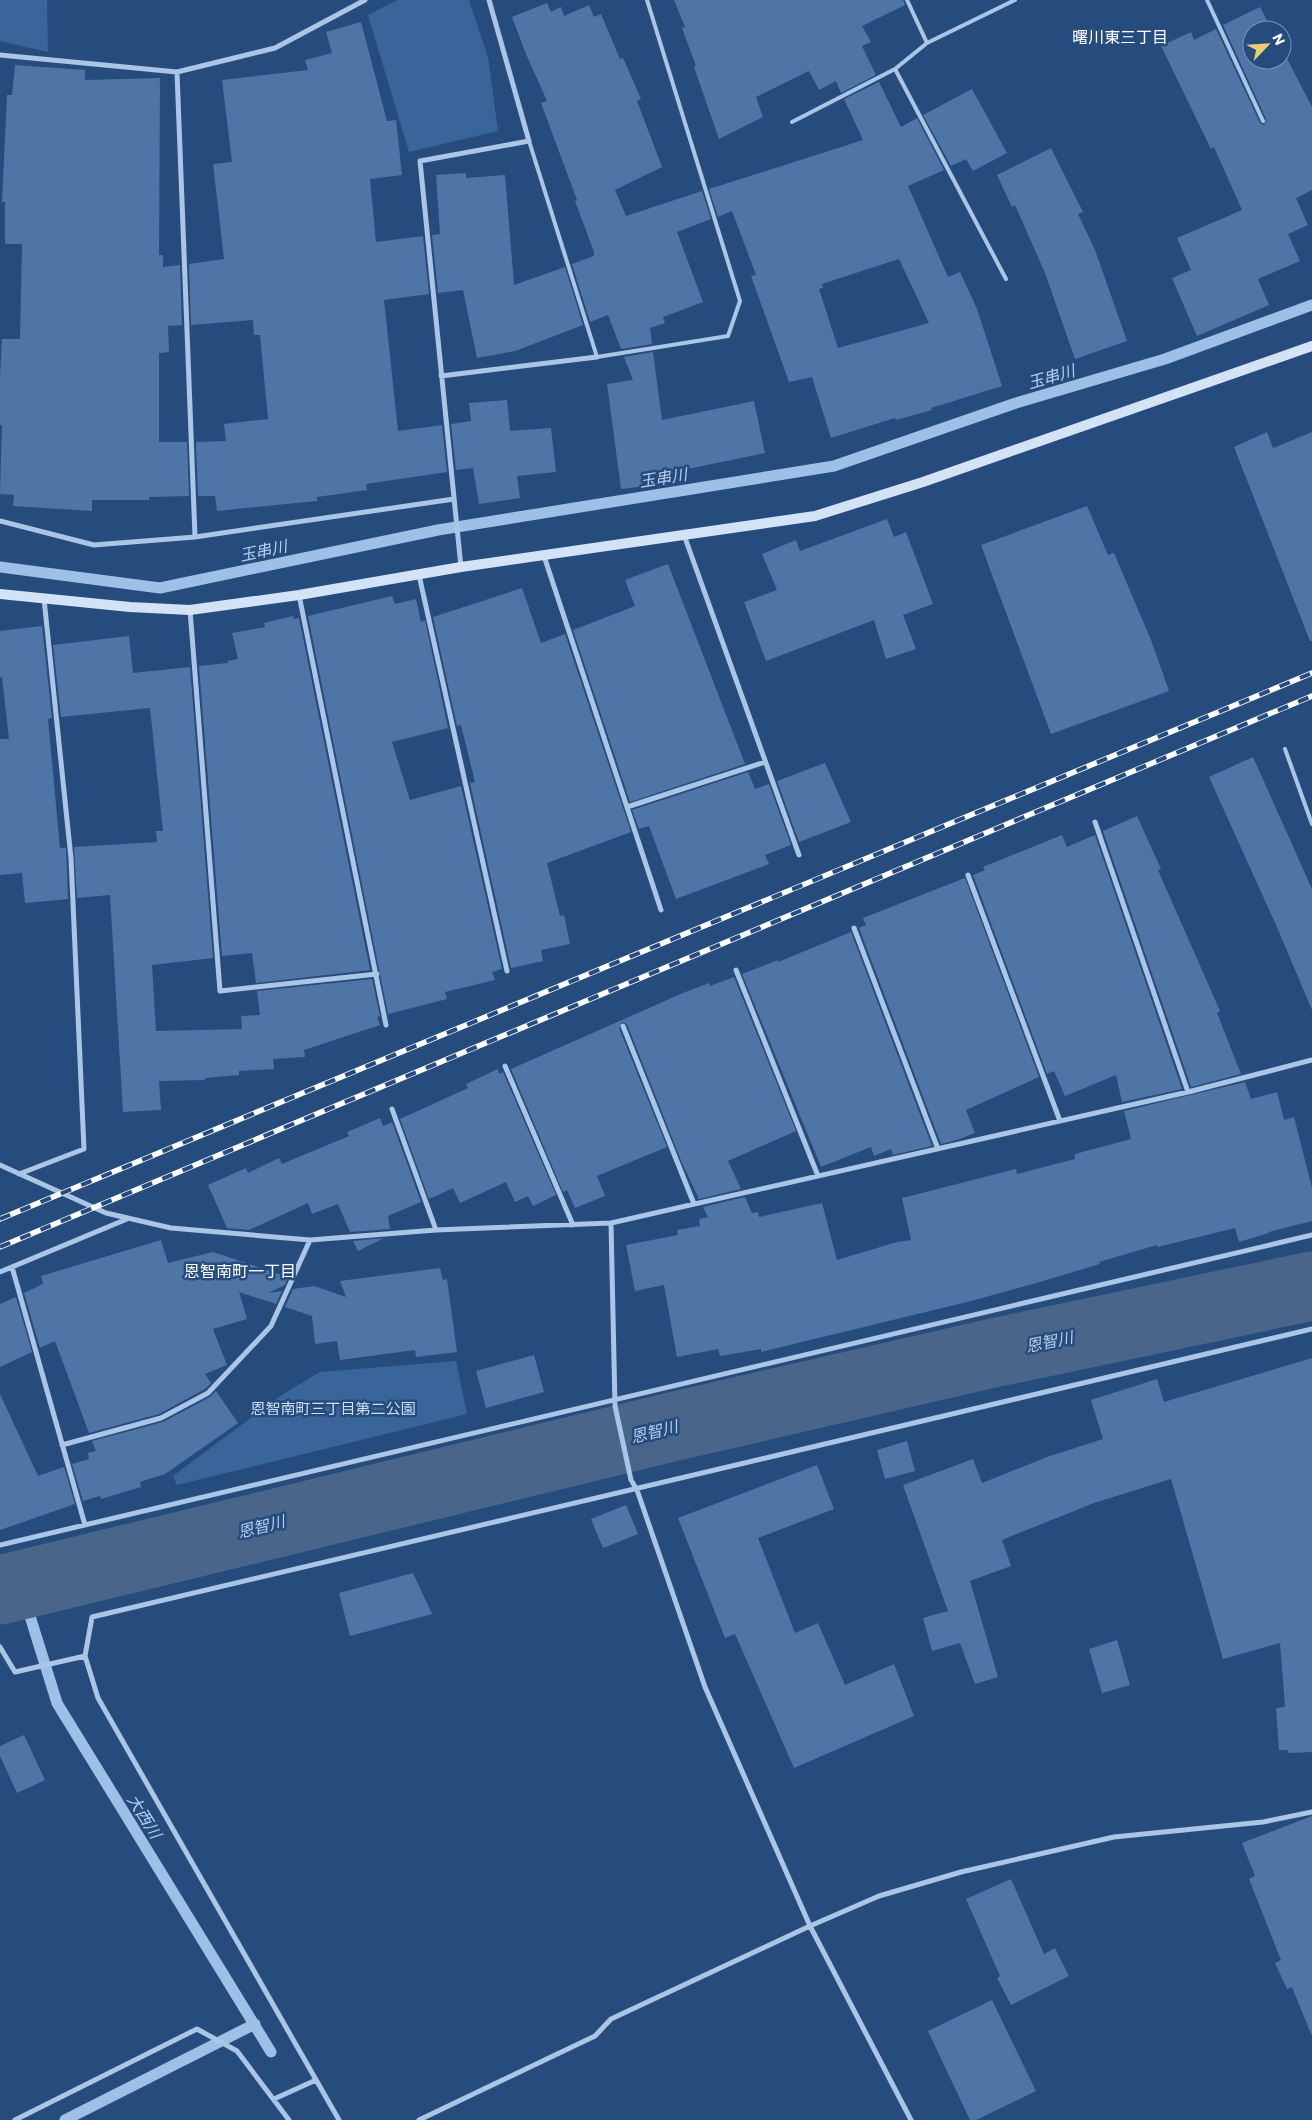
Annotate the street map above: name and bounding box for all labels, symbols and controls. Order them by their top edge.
north arrow [1242,20,1292,70]
district label: 曙川東三丁目 [1072,27,1168,46]
text: N [1269,31,1289,48]
water label: 玉串川 [1025,360,1079,392]
water label: 玉串川 [638,464,690,490]
water label: 玉串川 [238,535,290,564]
district label: 恩智南町一丁目 [184,1261,296,1280]
water label: 恩智川 [1024,1326,1076,1355]
park label: 恩智南町三丁目第二公園 [250,1399,416,1417]
water label: 恩智川 [628,1415,682,1446]
water label: 恩智川 [235,1510,289,1541]
water label: 大西川 [124,1791,167,1843]

